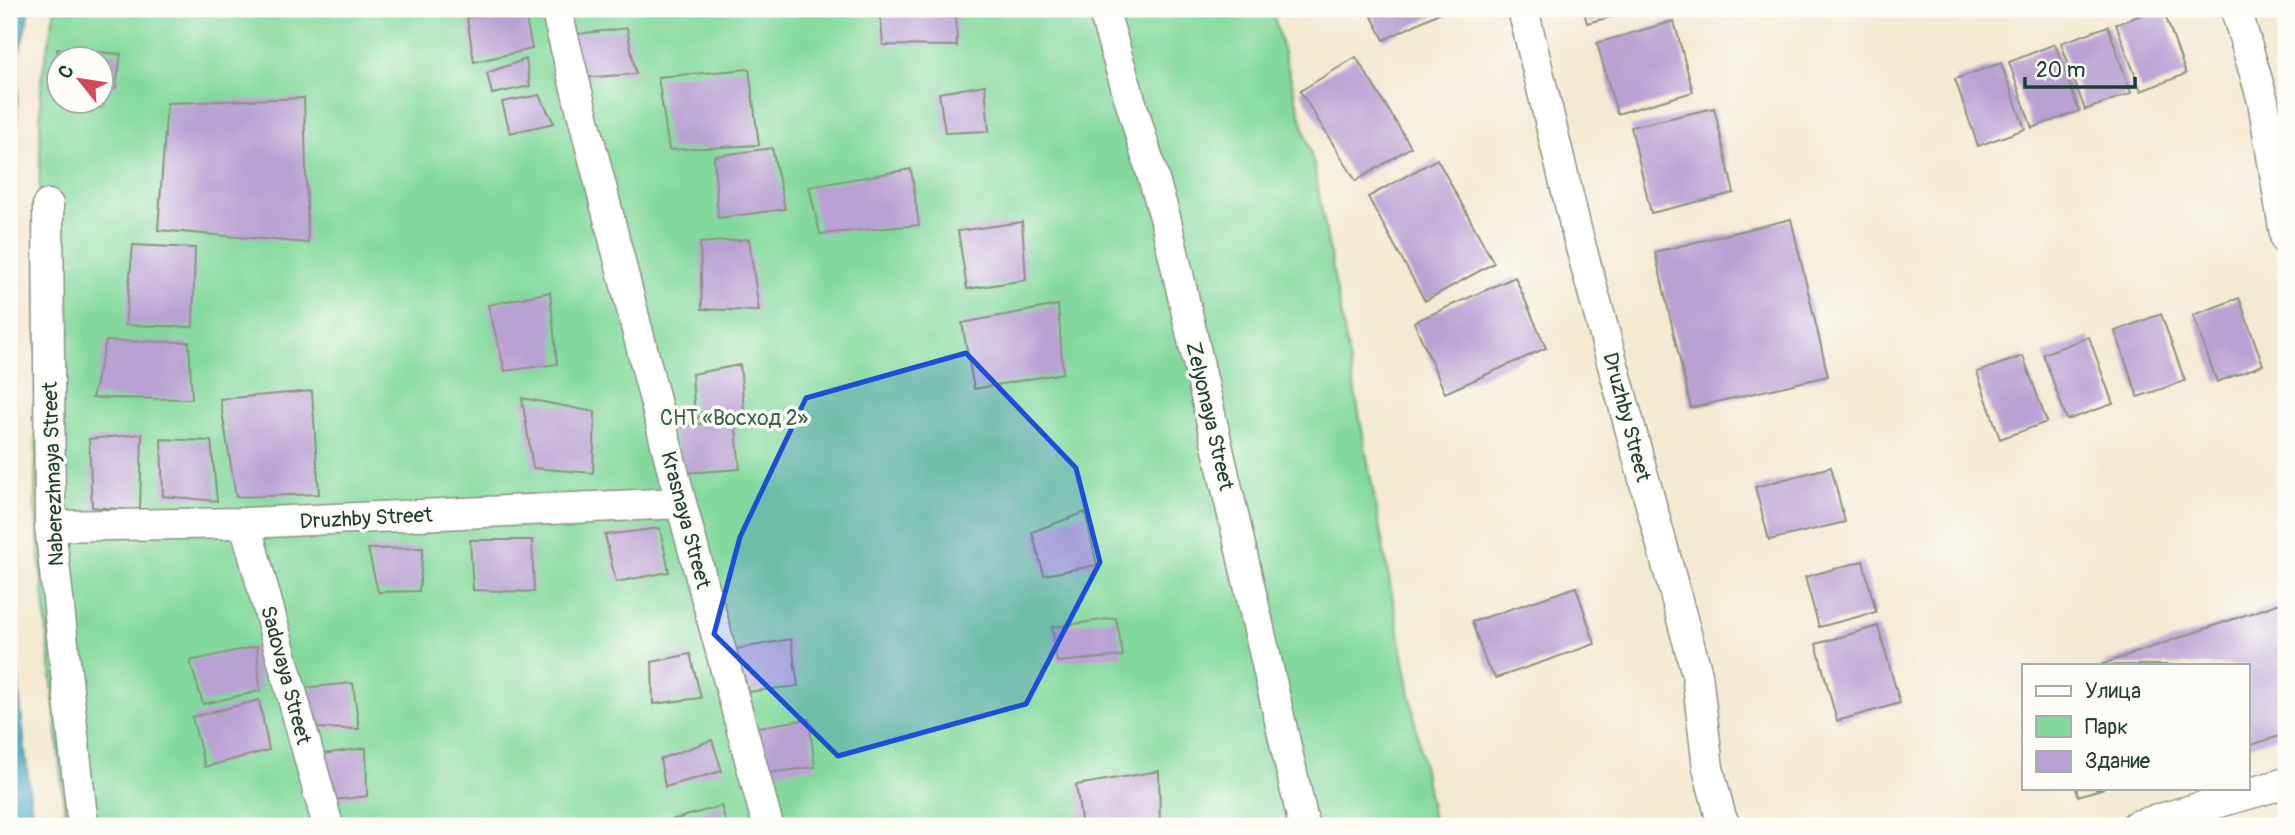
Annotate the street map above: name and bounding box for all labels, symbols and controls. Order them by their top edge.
north arrow [46,46,116,116]
scale bar [2025,46,2136,90]
text: 20 m [2036,57,2085,84]
text: С [53,61,80,83]
street label: Zelyonaya Street [1179,339,1240,494]
street label: Druzhby Street [1596,349,1657,485]
street label: Naberezhnaya Street [37,381,70,567]
park label: СНТ «Восход 2» [660,405,808,432]
street label: Krasnaya Street [654,448,717,592]
street label: Druzhby Street [299,502,434,535]
street label: Sadovaya Street [254,603,317,748]
legend [2022,664,2250,790]
text: Улица [2085,678,2141,705]
text: Парк [2085,714,2128,741]
text: Здание [2085,748,2151,775]

